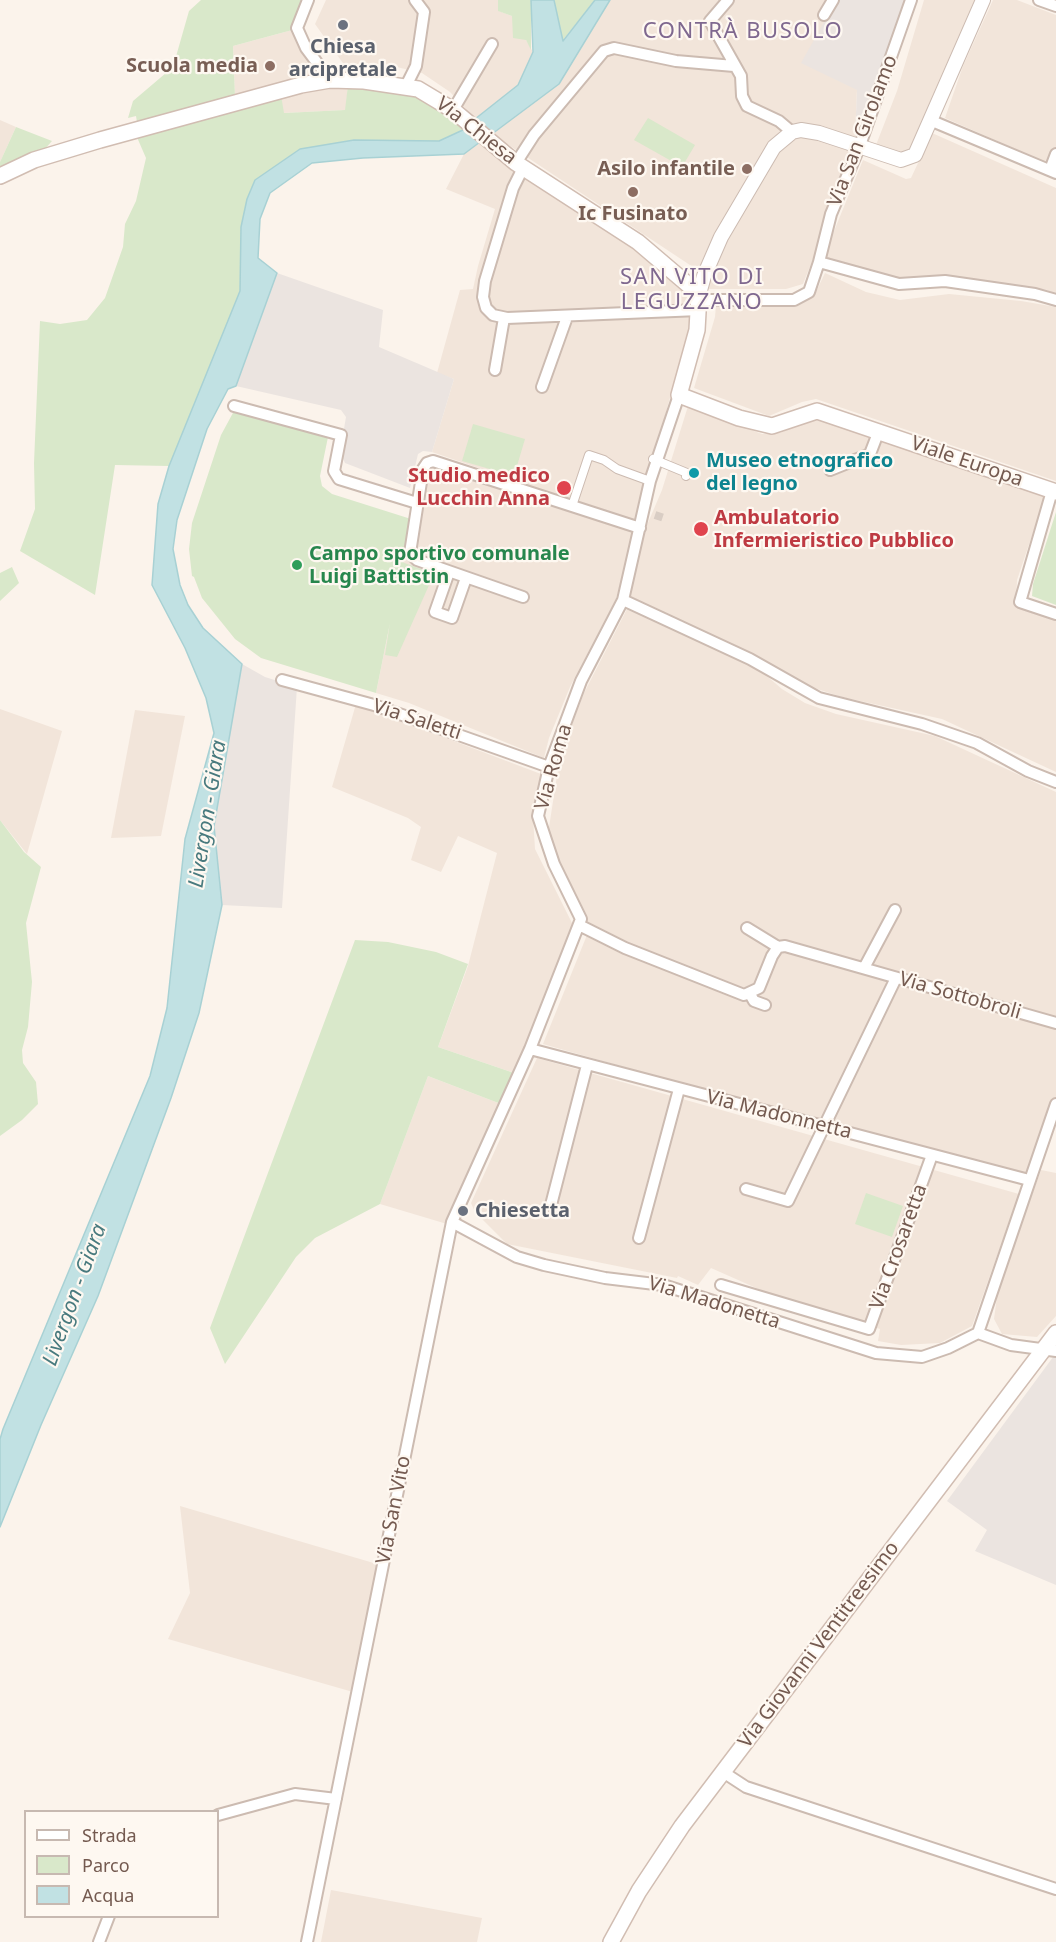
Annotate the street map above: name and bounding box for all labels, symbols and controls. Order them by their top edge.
marker: Chiesa arcipretale [336,18,350,32]
district label: CONTRÀ BUSOLO [643,19,843,45]
place label: Chiesa arcipretale [289,35,397,82]
street label: Via San Girolamo [823,52,903,210]
place label: Scuola media [126,54,258,78]
marker: Scuola media [263,59,277,73]
street label: Via Chiesa [431,92,521,170]
place label: Asilo infantile [597,157,735,181]
marker: Asilo infantile [740,162,754,176]
marker: Ic Fusinato [626,185,640,199]
place label: Ic Fusinato [578,202,688,226]
district label: SAN VITO DI LEGUZZANO [620,265,764,316]
street label: Viale Europa [908,432,1026,492]
place label: Museo etnografico del legno [706,449,893,496]
place label: Studio medico Lucchin Anna [408,464,550,511]
marker: Museo etnografico del legno [687,466,701,480]
marker: Studio medico Lucchin Anna [555,479,573,497]
place label: Ambulatorio Infermieristico Pubblico [714,506,954,553]
marker: Ambulatorio Infermieristico Pubblico [692,520,710,538]
place label: Campo sportivo comunale Luigi Battistin [309,542,570,589]
marker: Campo sportivo comunale Luigi Battistin [290,558,304,572]
street label: Via Saletti [370,694,464,746]
street label: Via Roma [530,721,578,813]
water label: Livergon - Giara [184,738,232,890]
street label: Via Sottobroli [896,967,1024,1025]
street label: Via Madonnetta [704,1085,854,1145]
street label: Via Crosaretta [865,1181,933,1313]
place label: Chiesetta [475,1199,570,1223]
marker: Chiesetta [456,1204,470,1218]
water label: Livergon - Giara [38,1221,112,1369]
street label: Via Madonetta [645,1272,783,1334]
street label: Via San Vito [372,1454,416,1566]
street label: Via Giovanni Ventitreesimo [734,1537,904,1753]
legend [24,1810,219,1918]
text: Strada [82,1823,137,1847]
text: Parco [82,1853,130,1877]
text: Acqua [82,1883,134,1907]

